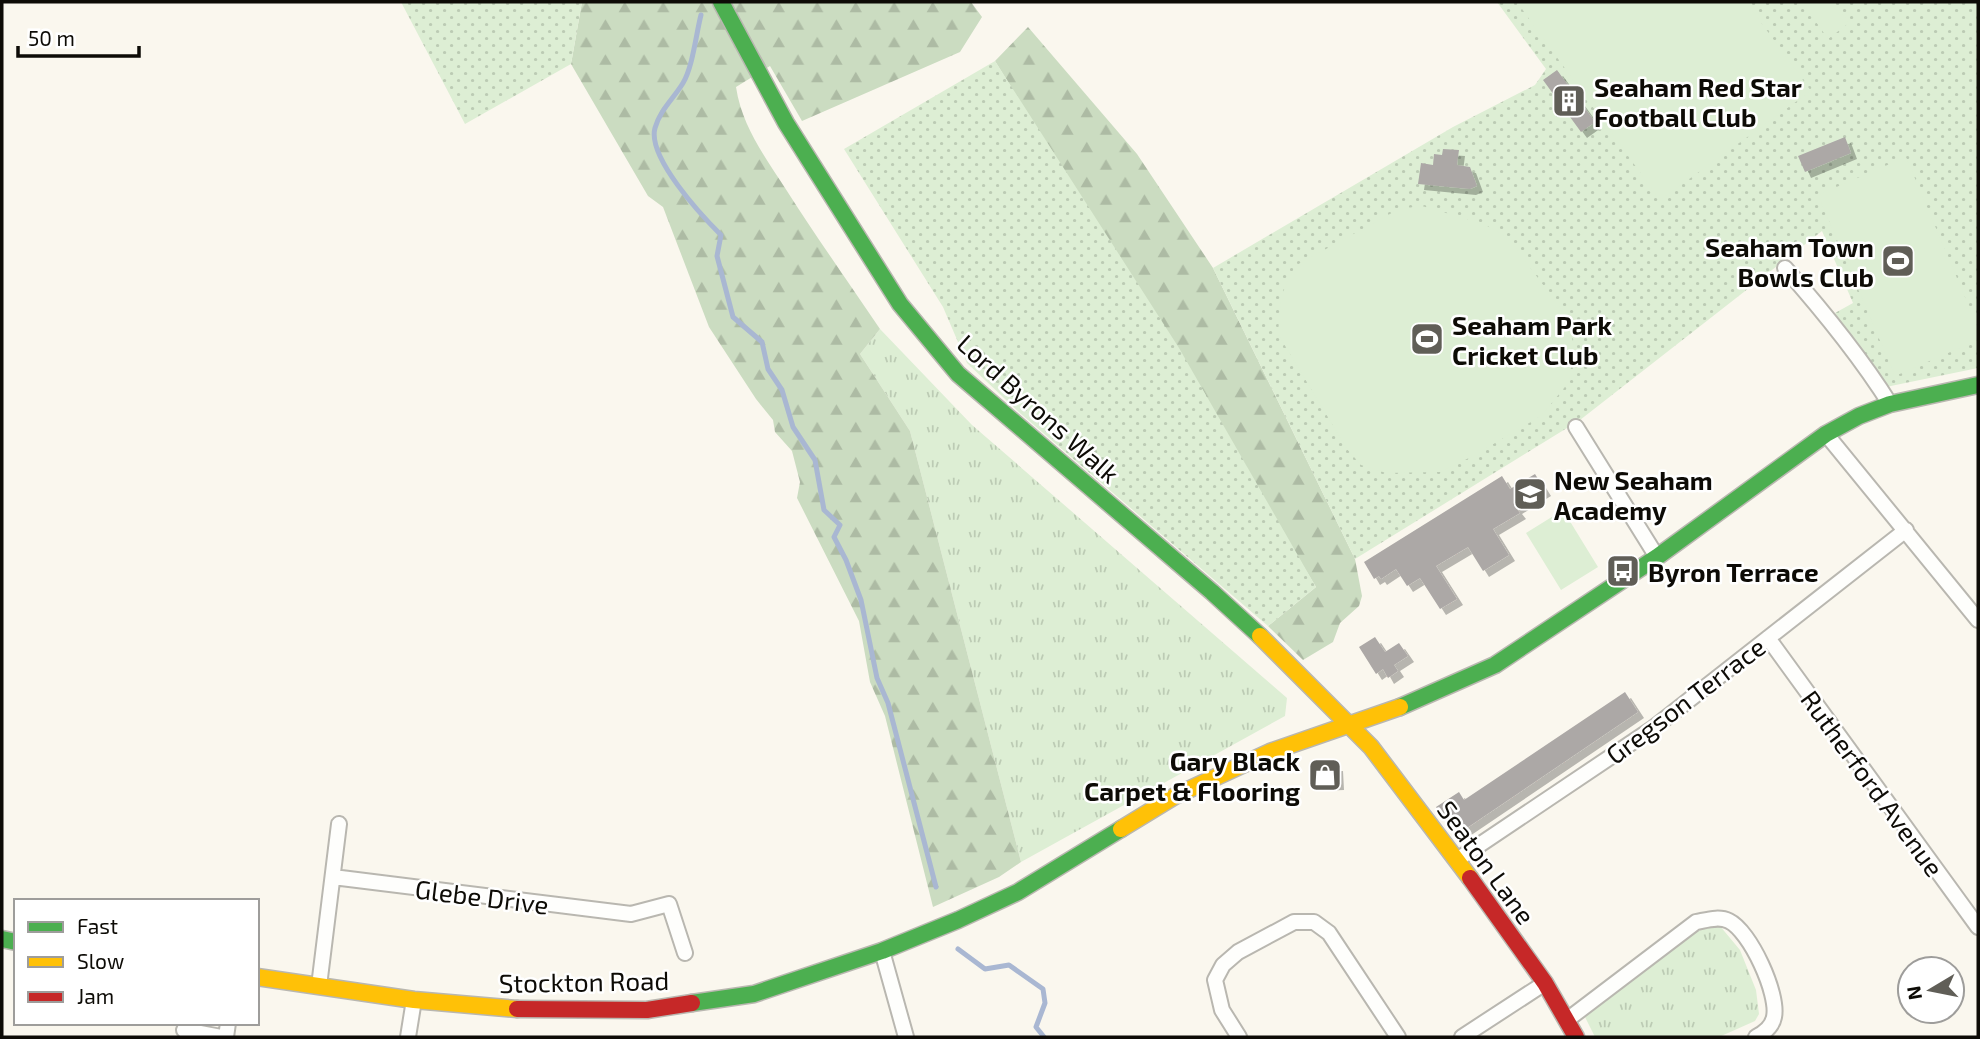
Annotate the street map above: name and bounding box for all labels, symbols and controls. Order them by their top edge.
scale bar [18,14,138,58]
text: 50 m [28,25,75,50]
place label: Seaham Red Star Football Club [1594,71,1802,132]
building icon: Seaham Red Star Football Club [1550,82,1588,120]
place label: Seaham Town Bowls Club [1705,231,1874,292]
sports icon: Seaham Town Bowls Club [1879,242,1917,280]
place label: Seaham Park Cricket Club [1452,309,1613,370]
sports icon: Seaham Park Cricket Club [1408,320,1446,358]
street label: Lord Byrons Walk [952,327,1126,489]
place label: New Seaham Academy [1554,464,1713,526]
school or university icon: New Seaham Academy [1511,475,1549,513]
bus stop icon: Byron Terrace [1604,552,1642,590]
place label: Byron Terrace [1648,556,1819,588]
street label: Gregson Terrace [1599,630,1771,770]
street label: Rutherford Avenue [1795,684,1951,882]
place label: Gary Black Carpet & Flooring [1084,745,1300,806]
shop icon: Gary Black Carpet & Flooring [1306,756,1344,794]
street label: Seaton Lane [1432,794,1542,930]
street label: Glebe Drive [413,872,551,920]
legend [14,899,259,1025]
text: Fast [77,913,118,938]
text: Slow [77,948,124,973]
north arrow [1896,955,1966,1025]
street label: Stockton Road [498,964,670,998]
text: Jam [77,983,114,1008]
text: N [1901,984,1926,1002]

